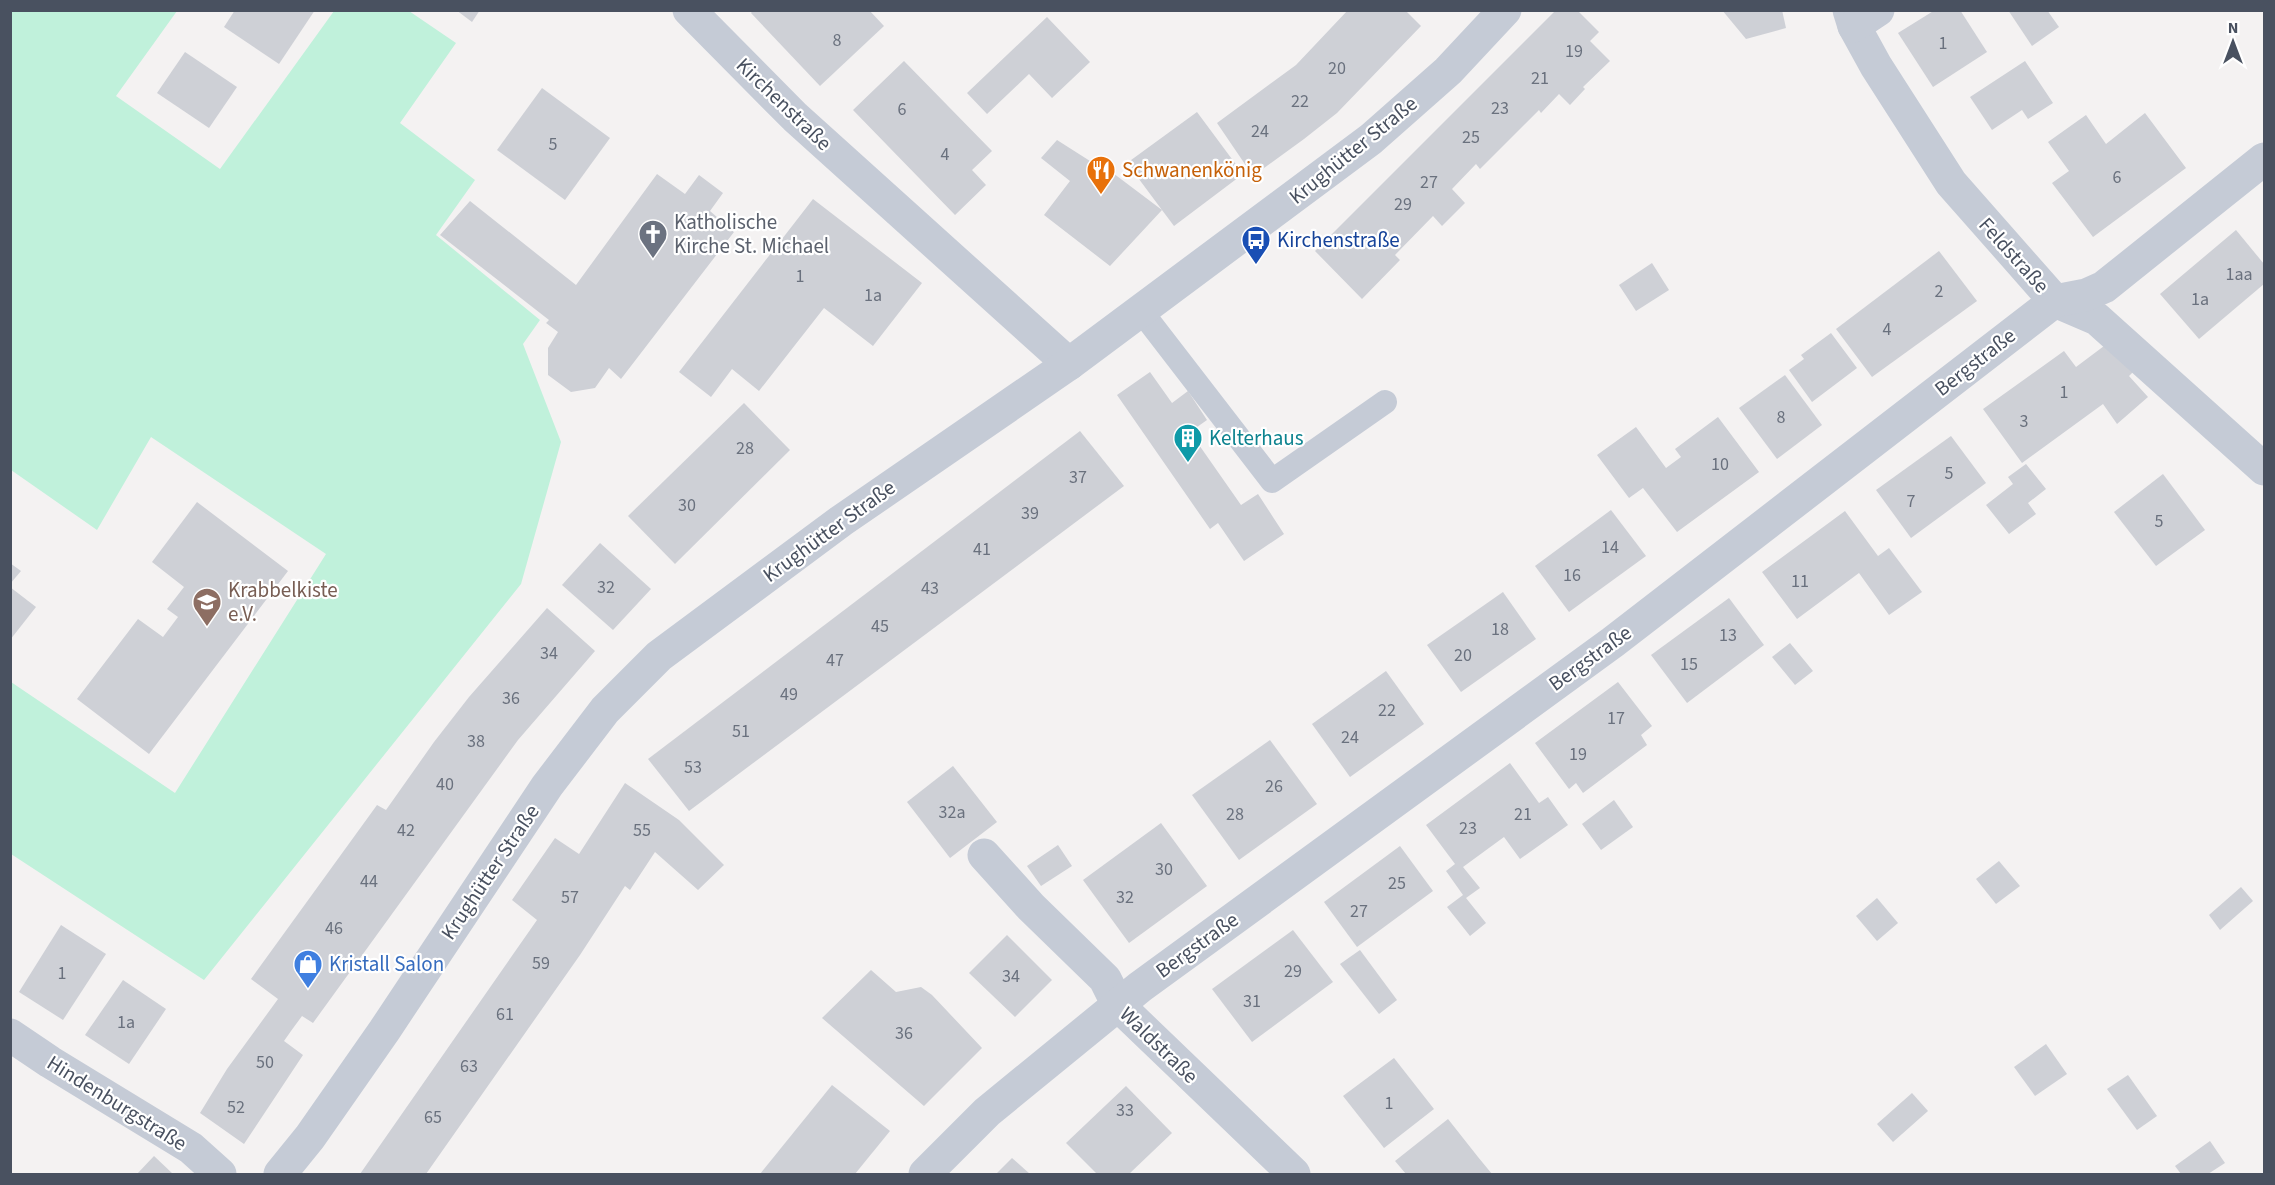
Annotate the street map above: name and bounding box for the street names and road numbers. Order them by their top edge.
street label: Kirchenstraße [729,51,839,157]
street label: Krughütter Straße [1282,89,1424,211]
street label: Feldstraße [1972,210,2056,300]
street label: Bergstraße [1928,321,2022,403]
street label: Krughütter Straße [757,473,901,589]
street label: Bergstraße [1542,618,1638,698]
street label: Krughütter Straße [434,798,546,946]
street label: Bergstraße [1149,905,1245,985]
street label: Waldstraße [1113,1000,1205,1090]
street label: Hindenburgstraße [41,1048,193,1158]

